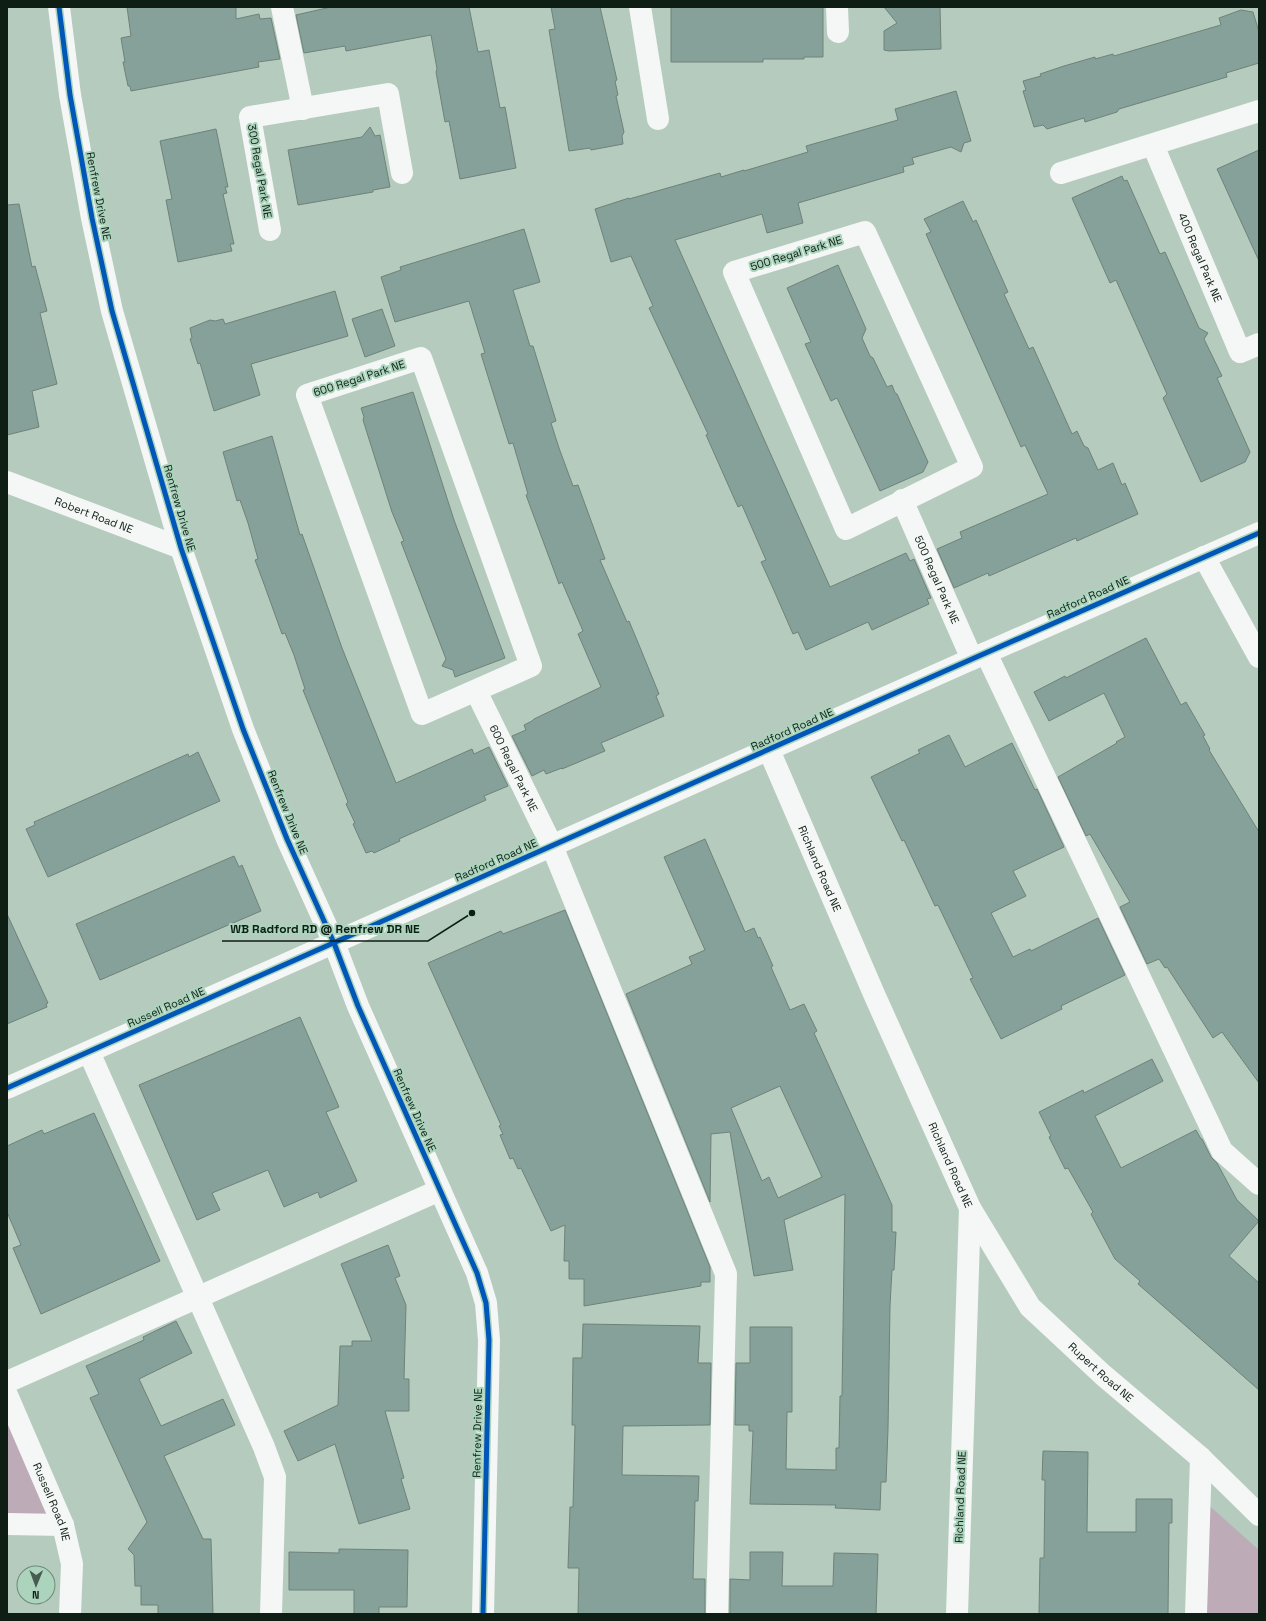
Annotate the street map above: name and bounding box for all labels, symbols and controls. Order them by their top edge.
street label: 300 Regal Park NE [245,123,275,219]
street label: Renfrew Drive NE [84,151,114,241]
street label: 400 Regal Park NE [1175,211,1225,304]
street label: 500 Regal Park NE [748,232,844,274]
street label: 600 Regal Park NE [312,357,406,399]
street label: Renfrew Drive NE [161,463,199,553]
street label: Robert Road NE [53,494,135,536]
street label: 500 Regal Park NE [911,533,963,626]
street label: Radford Road NE [1045,573,1131,621]
street label: Radford Road NE [749,705,835,753]
street label: 600 Regal Park NE [487,722,541,814]
street label: Renfrew Drive NE [265,768,311,856]
street label: Richland Road NE [795,823,845,914]
street label: Radford Road NE [453,836,539,884]
callout: WB Radford RD @ Renfrew DR NE [222,917,428,941]
text: WB Radford RD @ Renfrew DR NE [230,921,420,937]
street label: Russell Road NE [125,984,207,1030]
street label: Renfrew Drive NE [390,1066,440,1154]
street label: Richland Road NE [925,1120,976,1210]
street label: Rupert Road NE [1065,1339,1136,1405]
street label: Renfrew Drive NE [469,1388,485,1478]
street label: Richland Road NE [951,1451,969,1543]
street label: Russell Road NE [30,1460,73,1542]
north arrow [16,1565,56,1605]
text: N [32,1588,40,1602]

